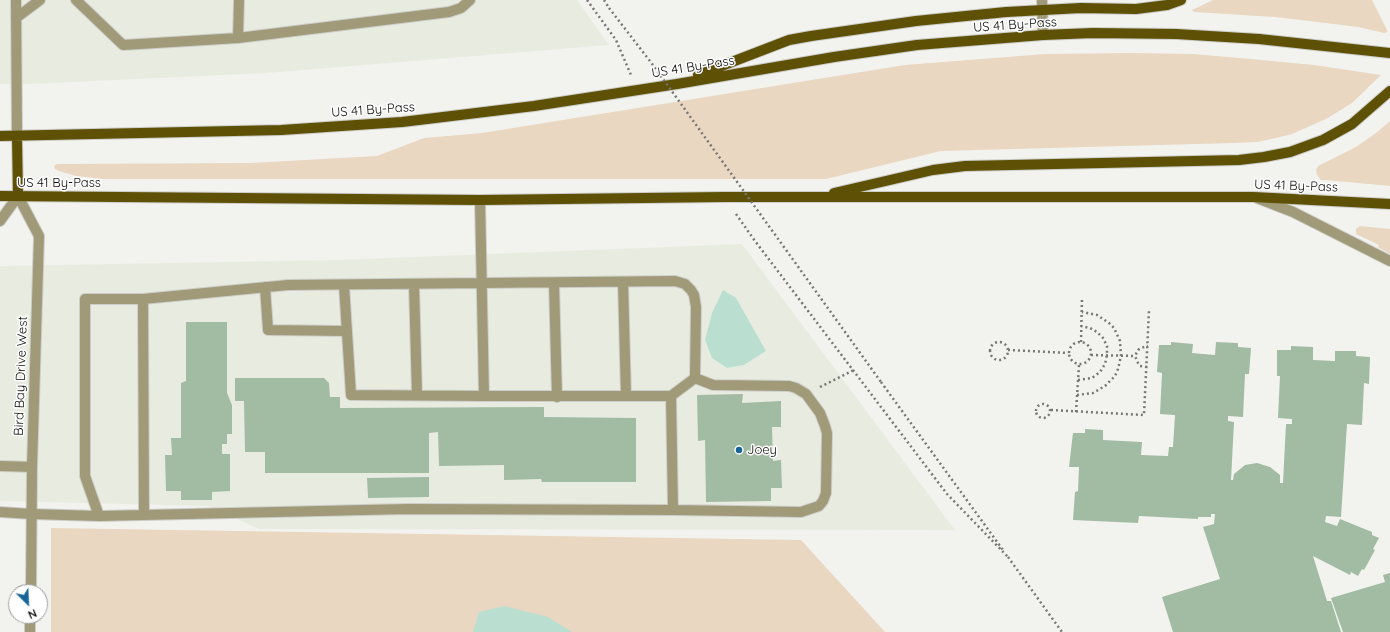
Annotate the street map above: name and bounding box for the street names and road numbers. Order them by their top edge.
street label: US 41 By-Pass [973,14,1057,36]
street label: US 41 By-Pass [650,53,736,81]
street label: US 41 By-Pass [331,99,415,121]
street label: US 41 By-Pass [17,175,101,191]
street label: US 41 By-Pass [1254,177,1338,195]
street label: Bird Bay Drive West [11,316,31,436]

